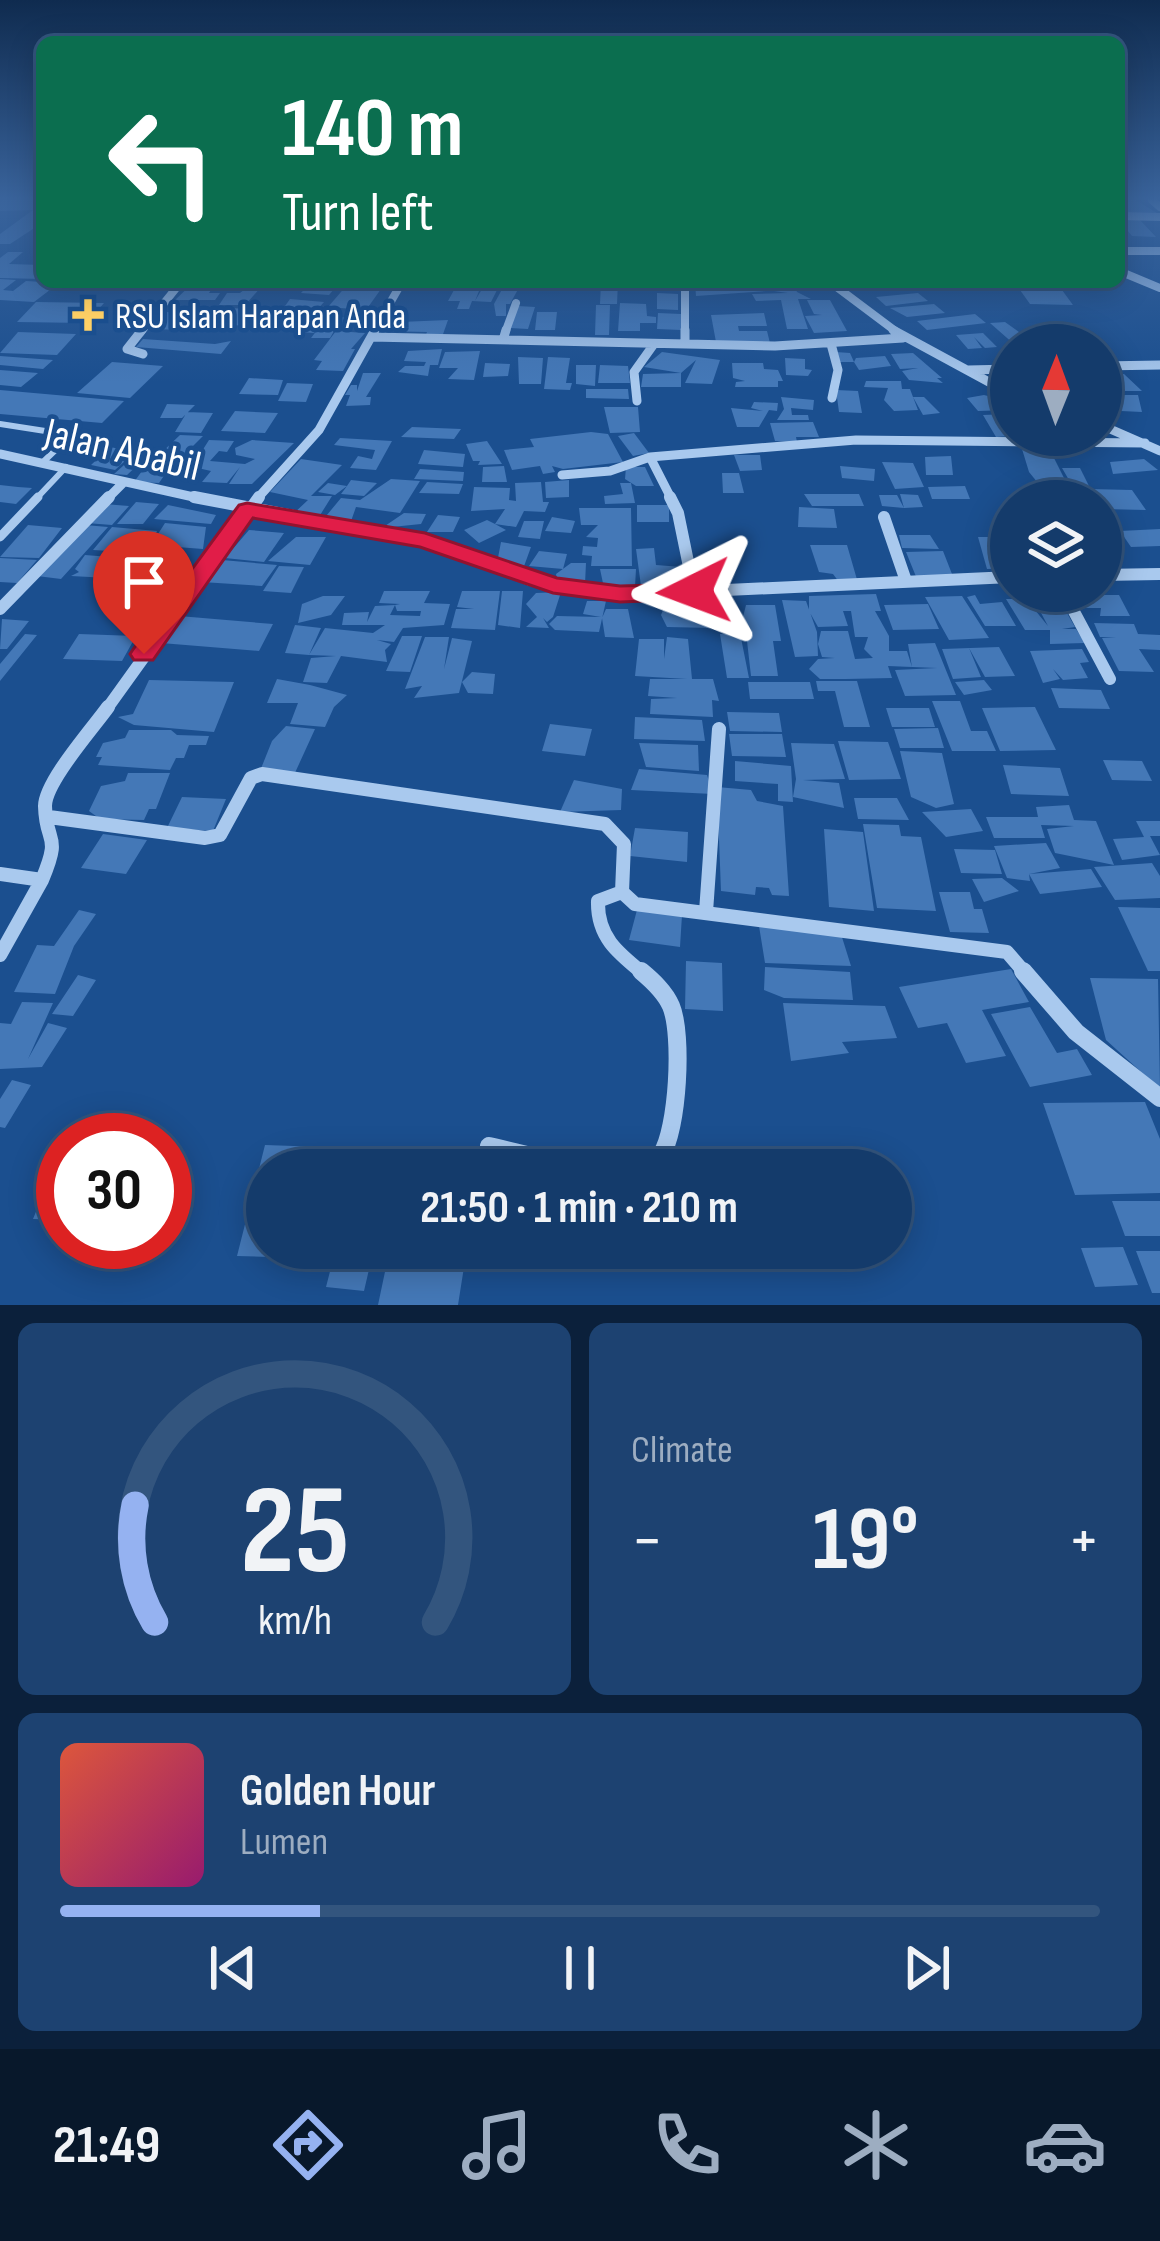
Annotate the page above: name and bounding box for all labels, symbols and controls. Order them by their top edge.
text: 140 m [282,79,463,180]
icon: left [84,84,240,240]
text: Turn left [282,181,434,246]
place label: RSU Islam Harapan Anda [115,296,406,339]
marker: RSU Islam Harapan Anda [72,299,104,331]
north arrow [990,324,1122,456]
map controls [990,324,1122,612]
street label: Jalan Ababil [38,408,205,493]
button: layers [990,480,1122,612]
position arrow [631,528,757,654]
pin [93,531,195,654]
icon: arrive [111,549,177,615]
speed limit sign: 30 [36,1113,192,1269]
text: 21:50 · 1 min · 210 m [420,1181,738,1236]
text: Climate [631,1427,733,1474]
text: 25 [240,1459,349,1608]
text: 19° [812,1487,919,1595]
text: − [631,1502,663,1581]
text: + [1068,1502,1100,1581]
text: km/h [257,1595,332,1647]
text: Golden Hour [240,1764,435,1819]
text: Lumen [240,1819,328,1866]
icon: previous [200,1935,266,2001]
icon: pause [547,1935,613,2001]
icon: next [894,1935,960,2001]
icon: directions [266,2103,350,2187]
icon: music [455,2103,539,2187]
icon: phone [645,2103,729,2187]
icon: climate [834,2103,918,2187]
icon: car [1023,2103,1107,2187]
text: 21:49 [53,2113,160,2178]

